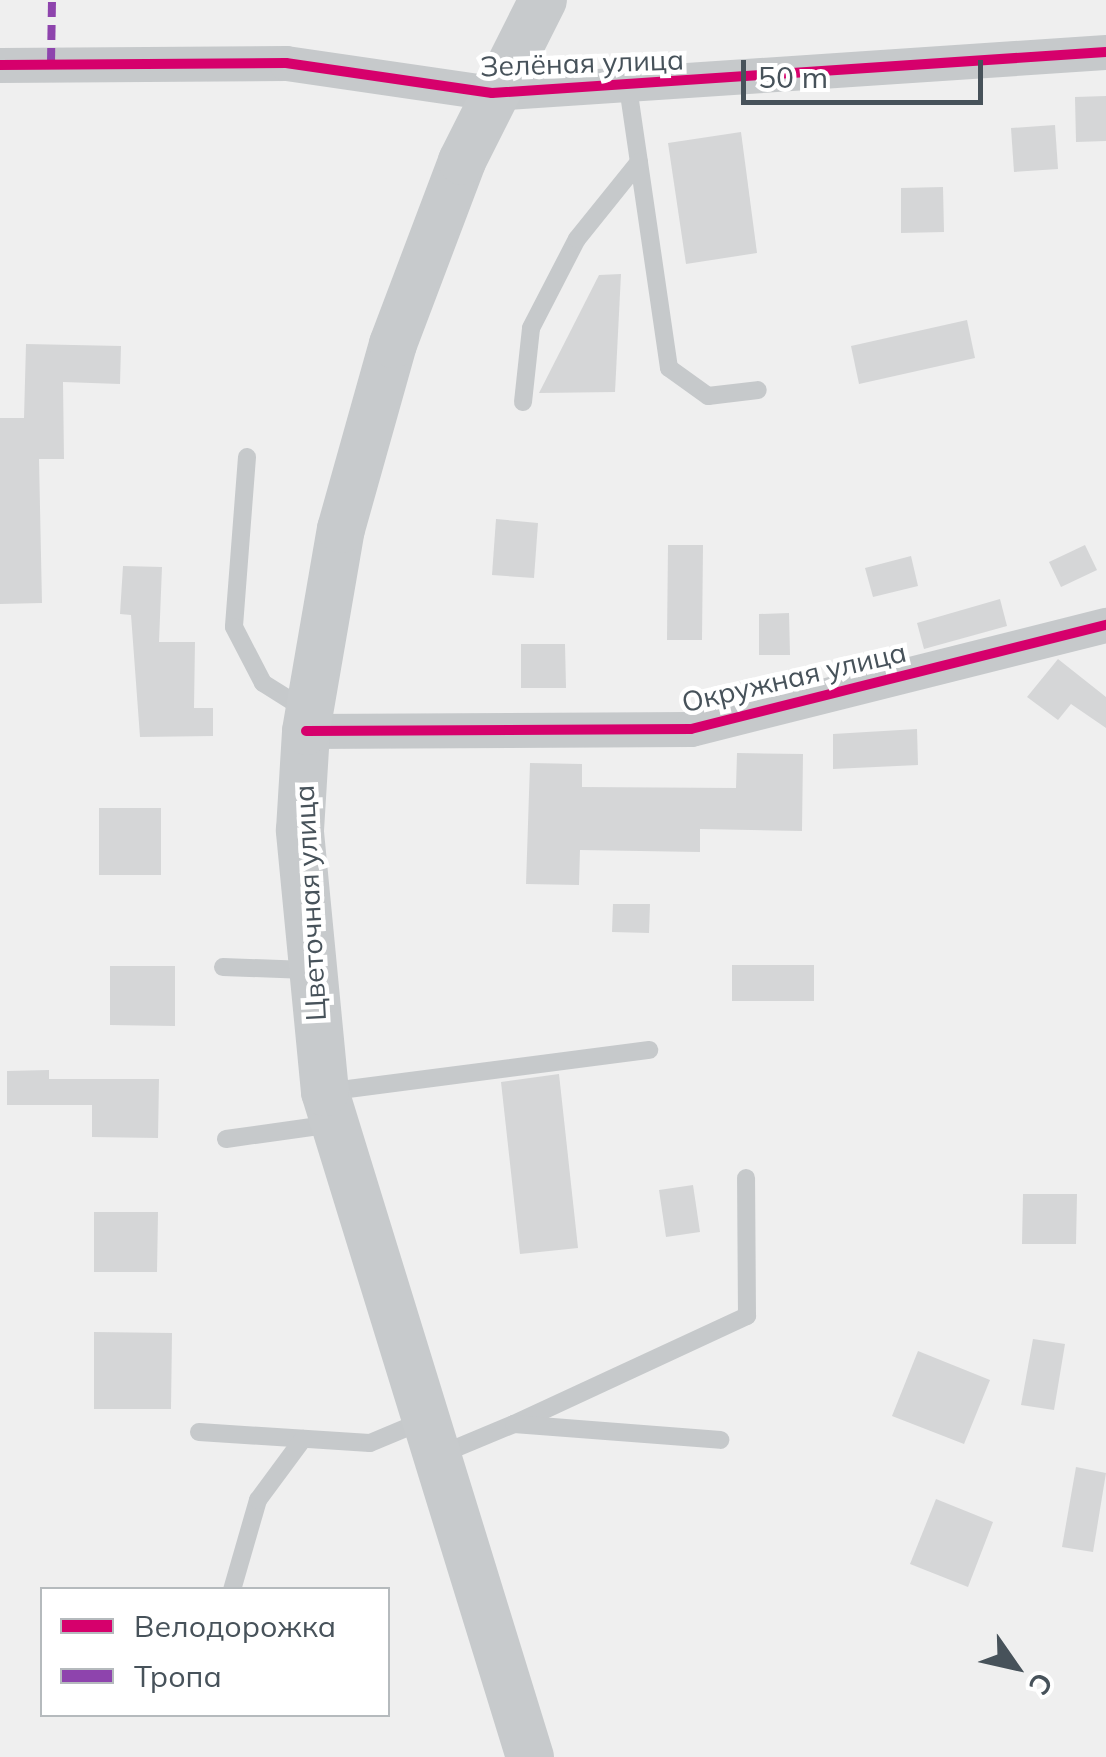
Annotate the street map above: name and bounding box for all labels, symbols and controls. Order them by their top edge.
scale bar [746,40,988,102]
street label: Зелёная улица [480,43,684,83]
text: 50 m [758,58,828,96]
street label: Окружная улица [678,635,910,719]
street label: Цветочная улица [287,784,333,1022]
legend [40,1587,390,1717]
text: Велодорожка [134,1607,336,1645]
north arrow [966,1617,1066,1717]
text: Тропа [134,1657,222,1695]
text: С [1021,1666,1061,1702]

